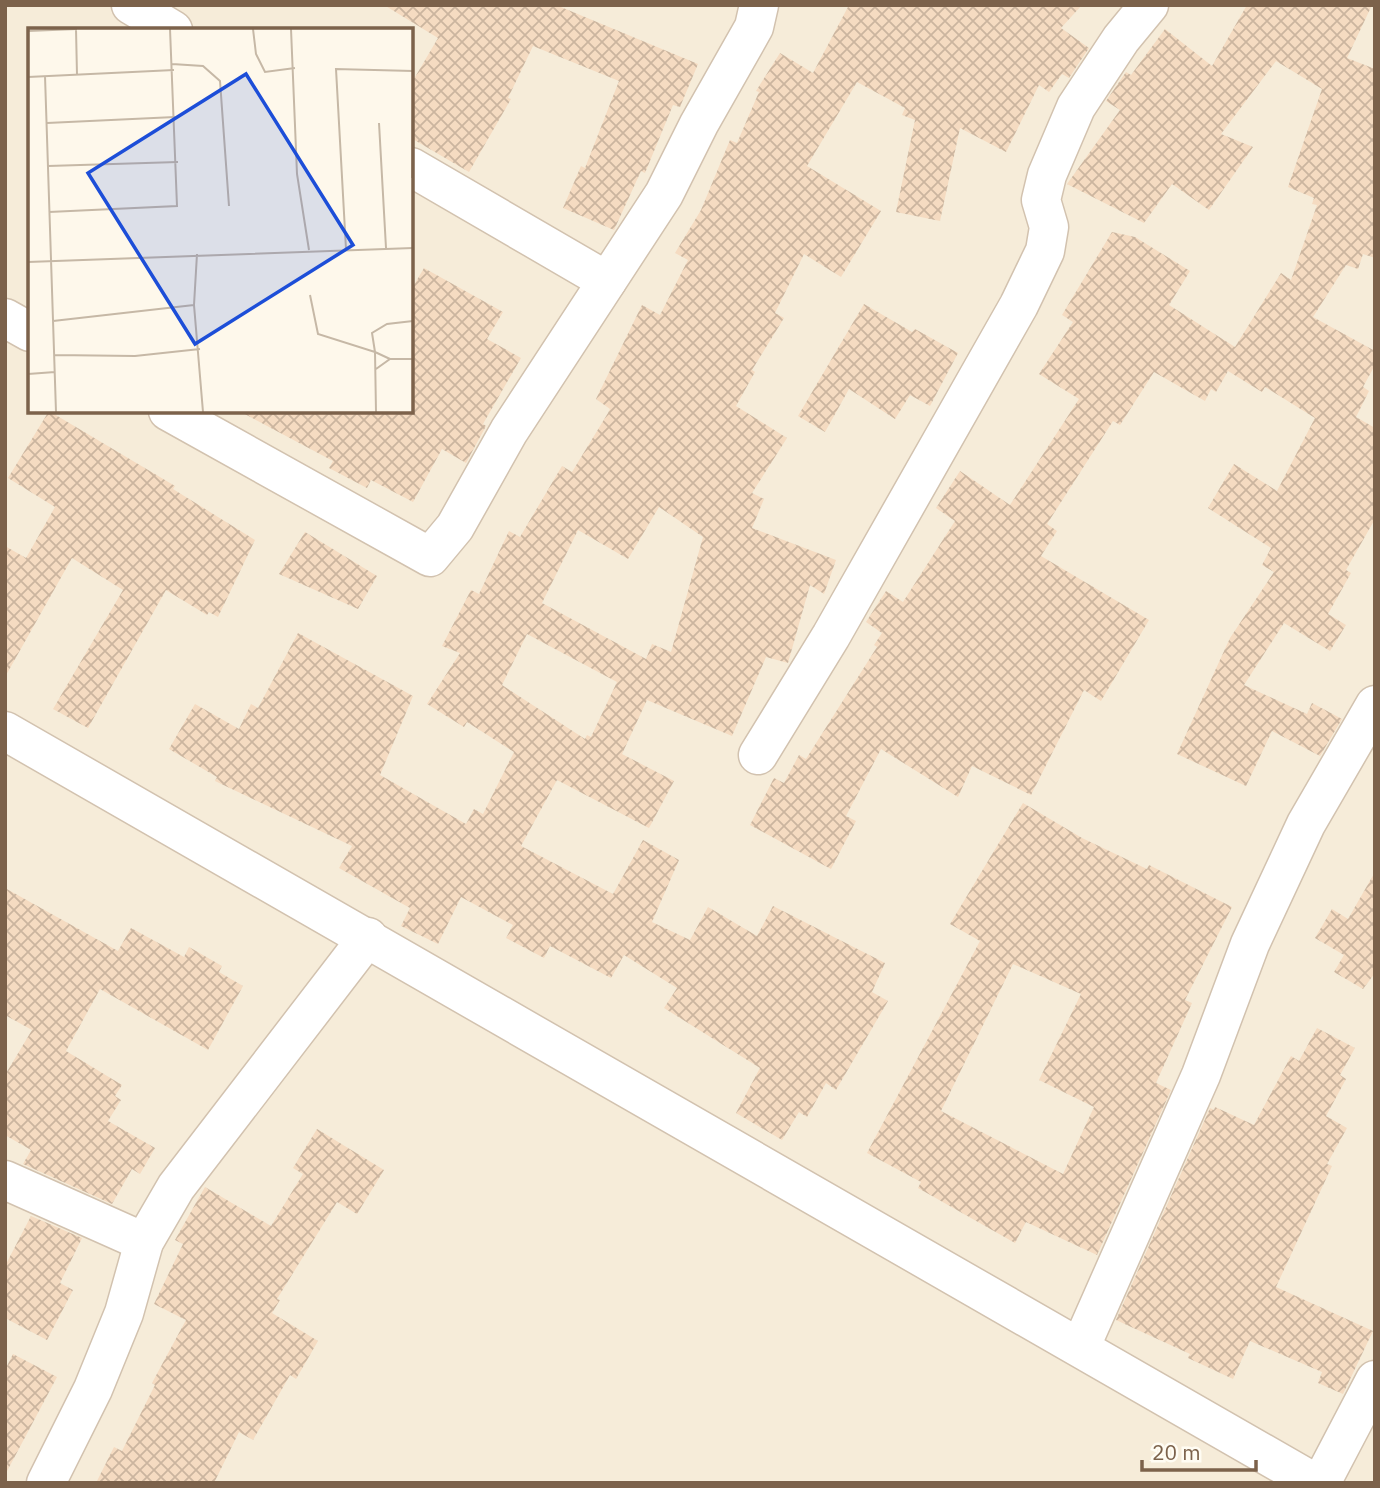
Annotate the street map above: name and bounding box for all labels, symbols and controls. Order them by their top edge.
inset map [28,28,413,413]
scale bar [1142,1428,1256,1472]
text: 20 m [1152,1438,1201,1466]

